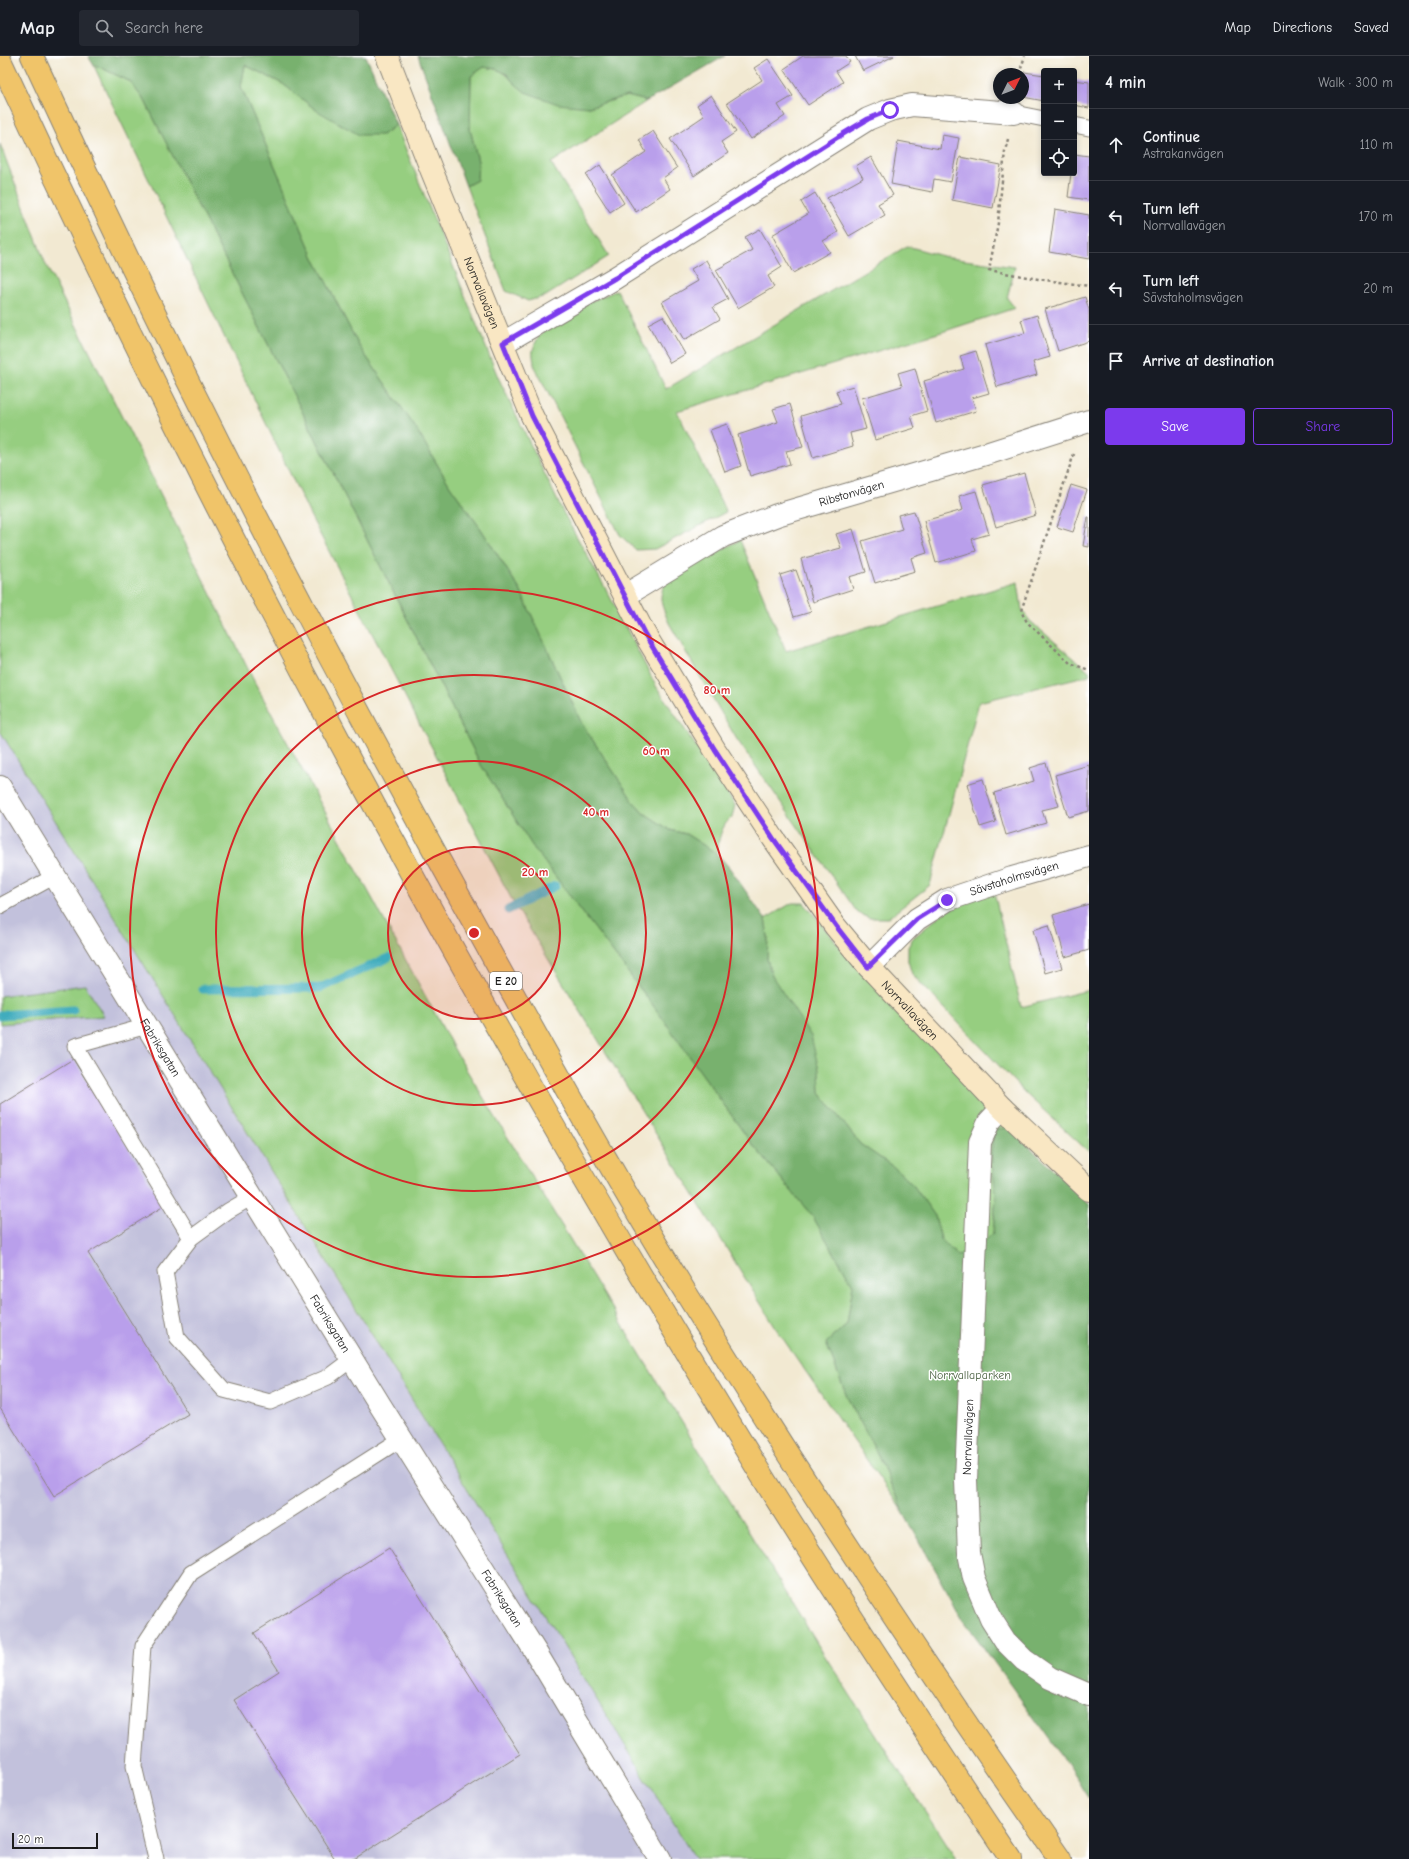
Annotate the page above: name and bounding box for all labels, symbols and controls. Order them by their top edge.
search box [79,10,359,46]
text: Map [20,17,55,39]
icon: search [93,17,115,39]
text: Search here [125,19,203,37]
text: Map [1224,19,1251,36]
text: Directions [1273,19,1332,36]
text: Saved [1354,19,1389,36]
north arrow [993,68,1029,104]
map controls [1041,68,1077,176]
button: + [1041,68,1077,104]
text: 4 min [1105,73,1146,92]
text: Walk · 300 m [1318,75,1393,90]
route start [881,101,899,119]
button: − [1041,104,1077,140]
text: Continue [1143,128,1200,146]
icon: ahead [1105,134,1127,156]
text: 110 m [1360,137,1393,152]
button: locate [1041,140,1077,176]
text: Astrakanvägen [1143,146,1224,161]
text: Turn left [1143,200,1199,218]
icon: left [1105,206,1127,228]
text: 170 m [1359,209,1393,224]
text: Norrvallavägen [1143,218,1226,233]
street label: Norrvallavägen [461,255,503,331]
text: Turn left [1143,272,1199,290]
icon: left [1105,278,1127,300]
text: 20 m [1363,281,1393,296]
text: Sävstaholmsvägen [1143,290,1243,305]
icon: arrive [1105,350,1127,372]
text: Arrive at destination [1143,352,1274,370]
button: Save [1105,408,1245,445]
button: Share [1253,408,1393,445]
street label: Ribstonvägen [817,477,886,509]
text: 80 m [704,683,730,697]
text: 60 m [643,744,669,758]
text: 40 m [583,805,609,819]
street label: Sävstaholmsvägen [968,858,1060,899]
text: 20 m [522,865,548,879]
route end [938,891,956,909]
centre of rings [467,926,481,940]
road number: E 20 [490,972,522,990]
street label: Norrvallavägen [879,978,941,1043]
street label: Fabriksgatan [137,1016,183,1079]
street label: Fabriksgatan [307,1292,353,1355]
park label: Norrvallaparken [929,1368,1011,1382]
street label: Norrvallavägen [960,1399,976,1475]
street label: Fabriksgatan [478,1567,525,1630]
scale bar [12,1831,98,1850]
text: 20 m [18,1833,43,1846]

